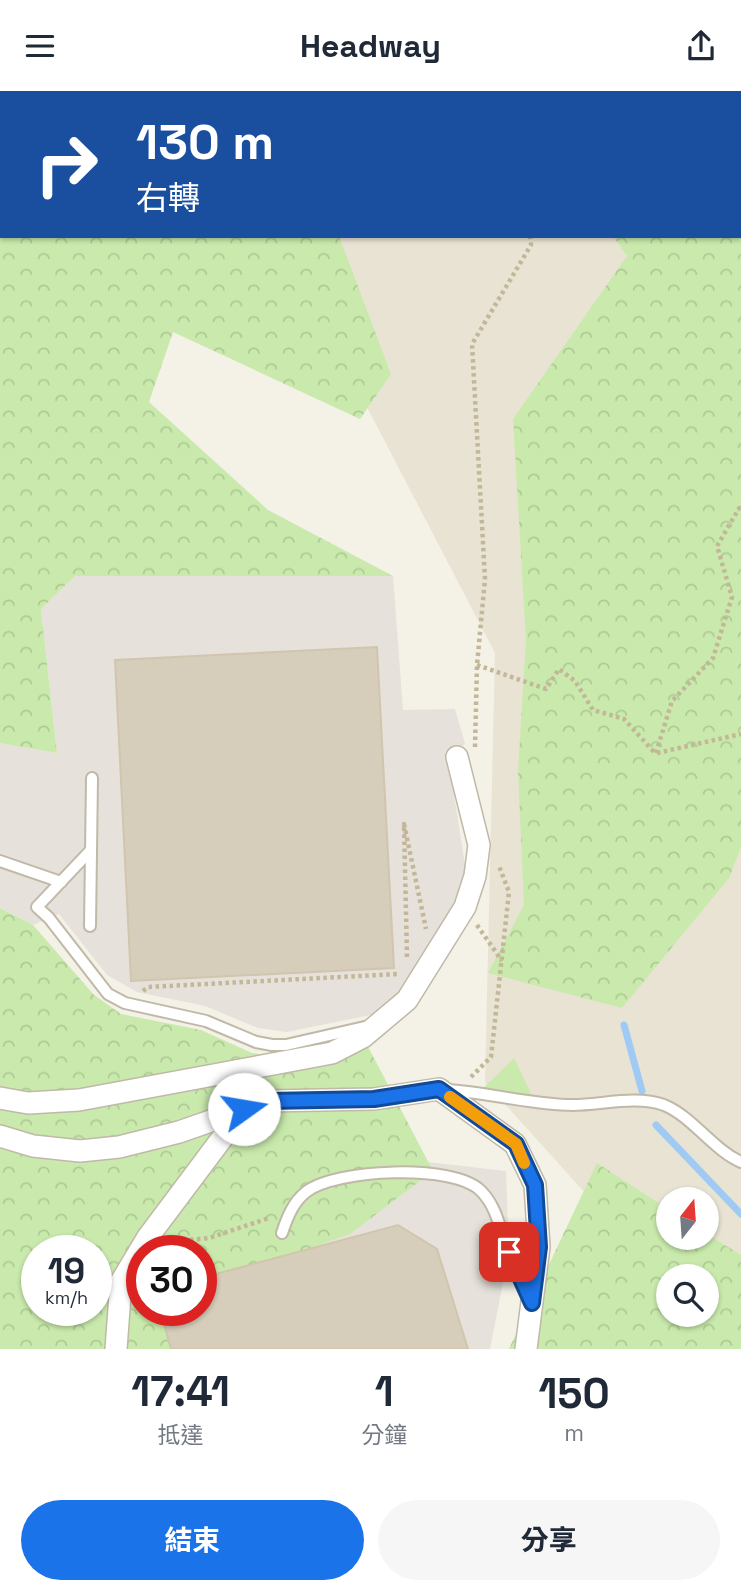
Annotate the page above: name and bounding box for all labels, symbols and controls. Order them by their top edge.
text: Headway [300,26,441,66]
icon: menu [21,27,59,65]
icon: share [682,27,720,65]
text: 130 m [136,111,274,173]
icon: right [21,119,112,210]
text: 右轉 [136,178,200,218]
position arrow [207,1072,281,1146]
north arrow [656,1187,719,1249]
map controls [656,1187,719,1327]
pin [479,1222,539,1282]
icon: arrive [490,1233,528,1271]
speed limit sign: 30 [126,1235,217,1326]
text: 19 [48,1249,85,1293]
button: search [656,1264,719,1327]
text: km/h [45,1286,88,1309]
text: 17:41 [131,1365,230,1418]
text: 1 [375,1365,394,1418]
text: 150 [538,1367,610,1420]
text: m [564,1418,584,1448]
text: 抵達 [158,1420,204,1450]
text: 分鐘 [361,1420,407,1450]
button: 結束 [21,1500,364,1580]
button: 分享 [378,1500,720,1580]

